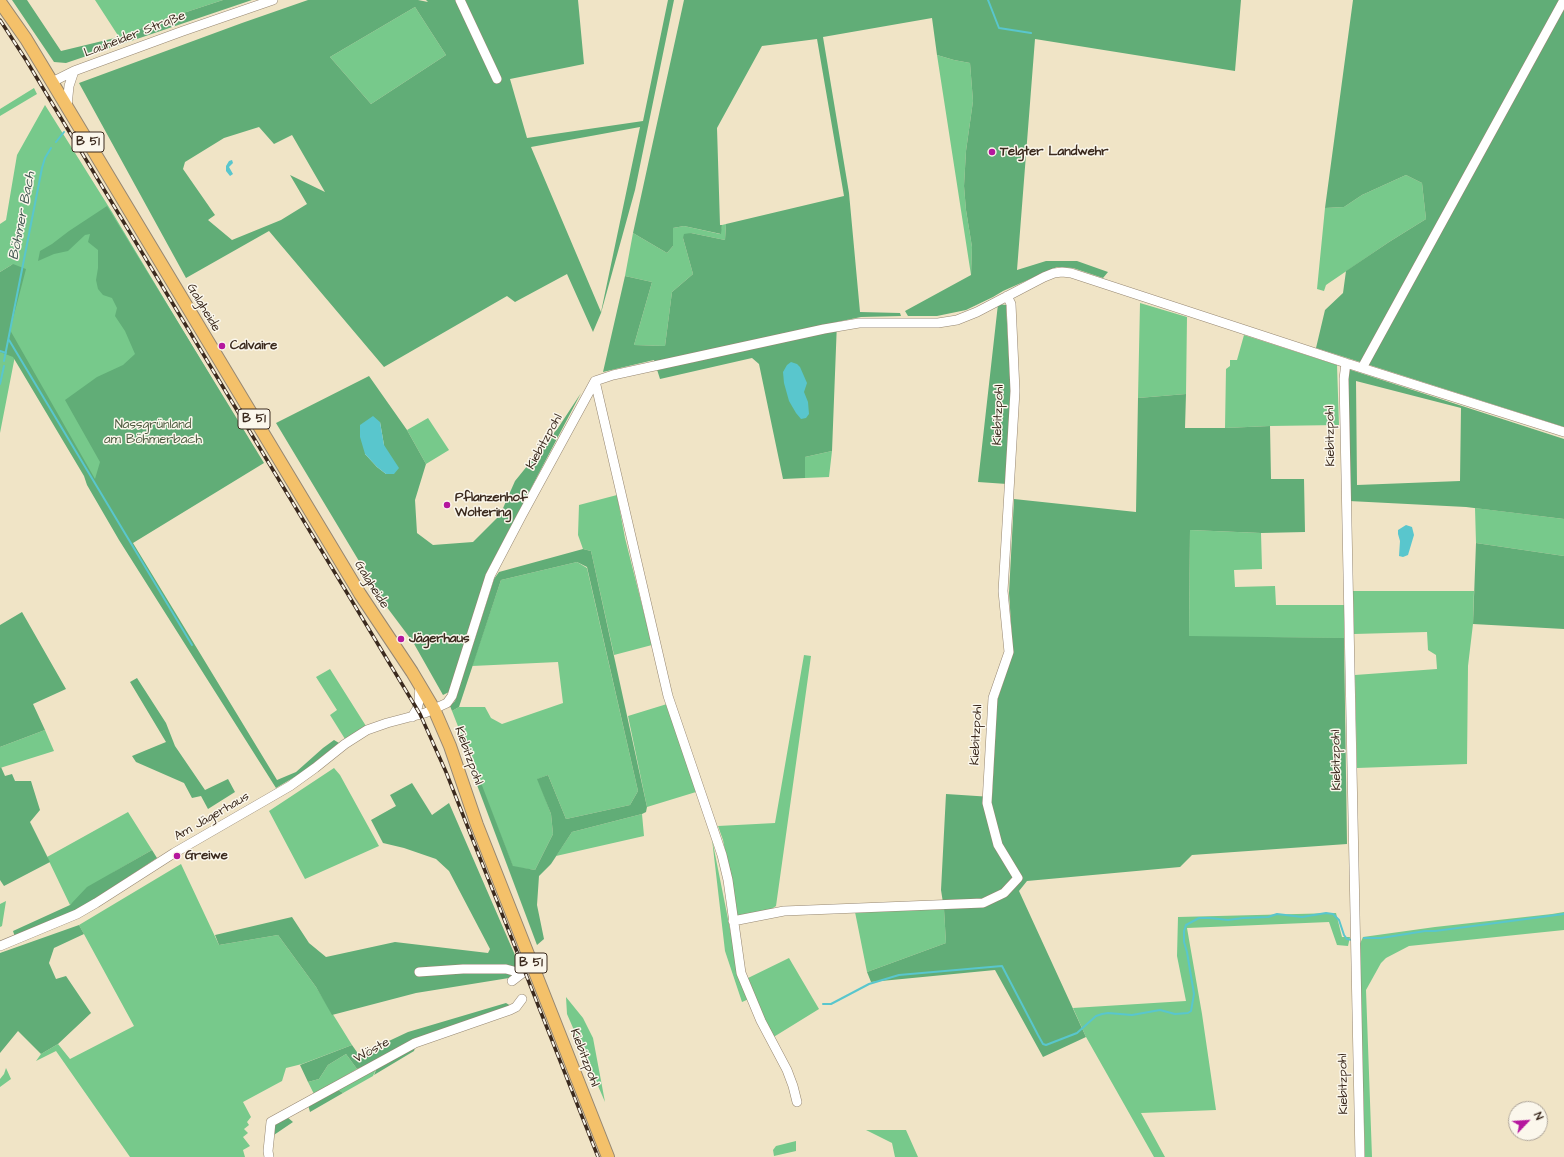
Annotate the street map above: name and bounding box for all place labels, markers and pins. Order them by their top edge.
place label: Telgter Landwehr [1000,144,1108,160]
marker: Telgter Landwehr [987,147,997,157]
place label: Calvaire [230,338,277,354]
marker: Calvaire [217,341,227,351]
place label: Pflanzenhof Woltering [455,490,528,521]
marker: Pflanzenhof Woltering [442,500,452,510]
place label: Jägerhaus [409,631,470,647]
marker: Jägerhaus [396,634,406,644]
place label: Greiwe [185,848,228,864]
marker: Greiwe [172,851,182,861]

